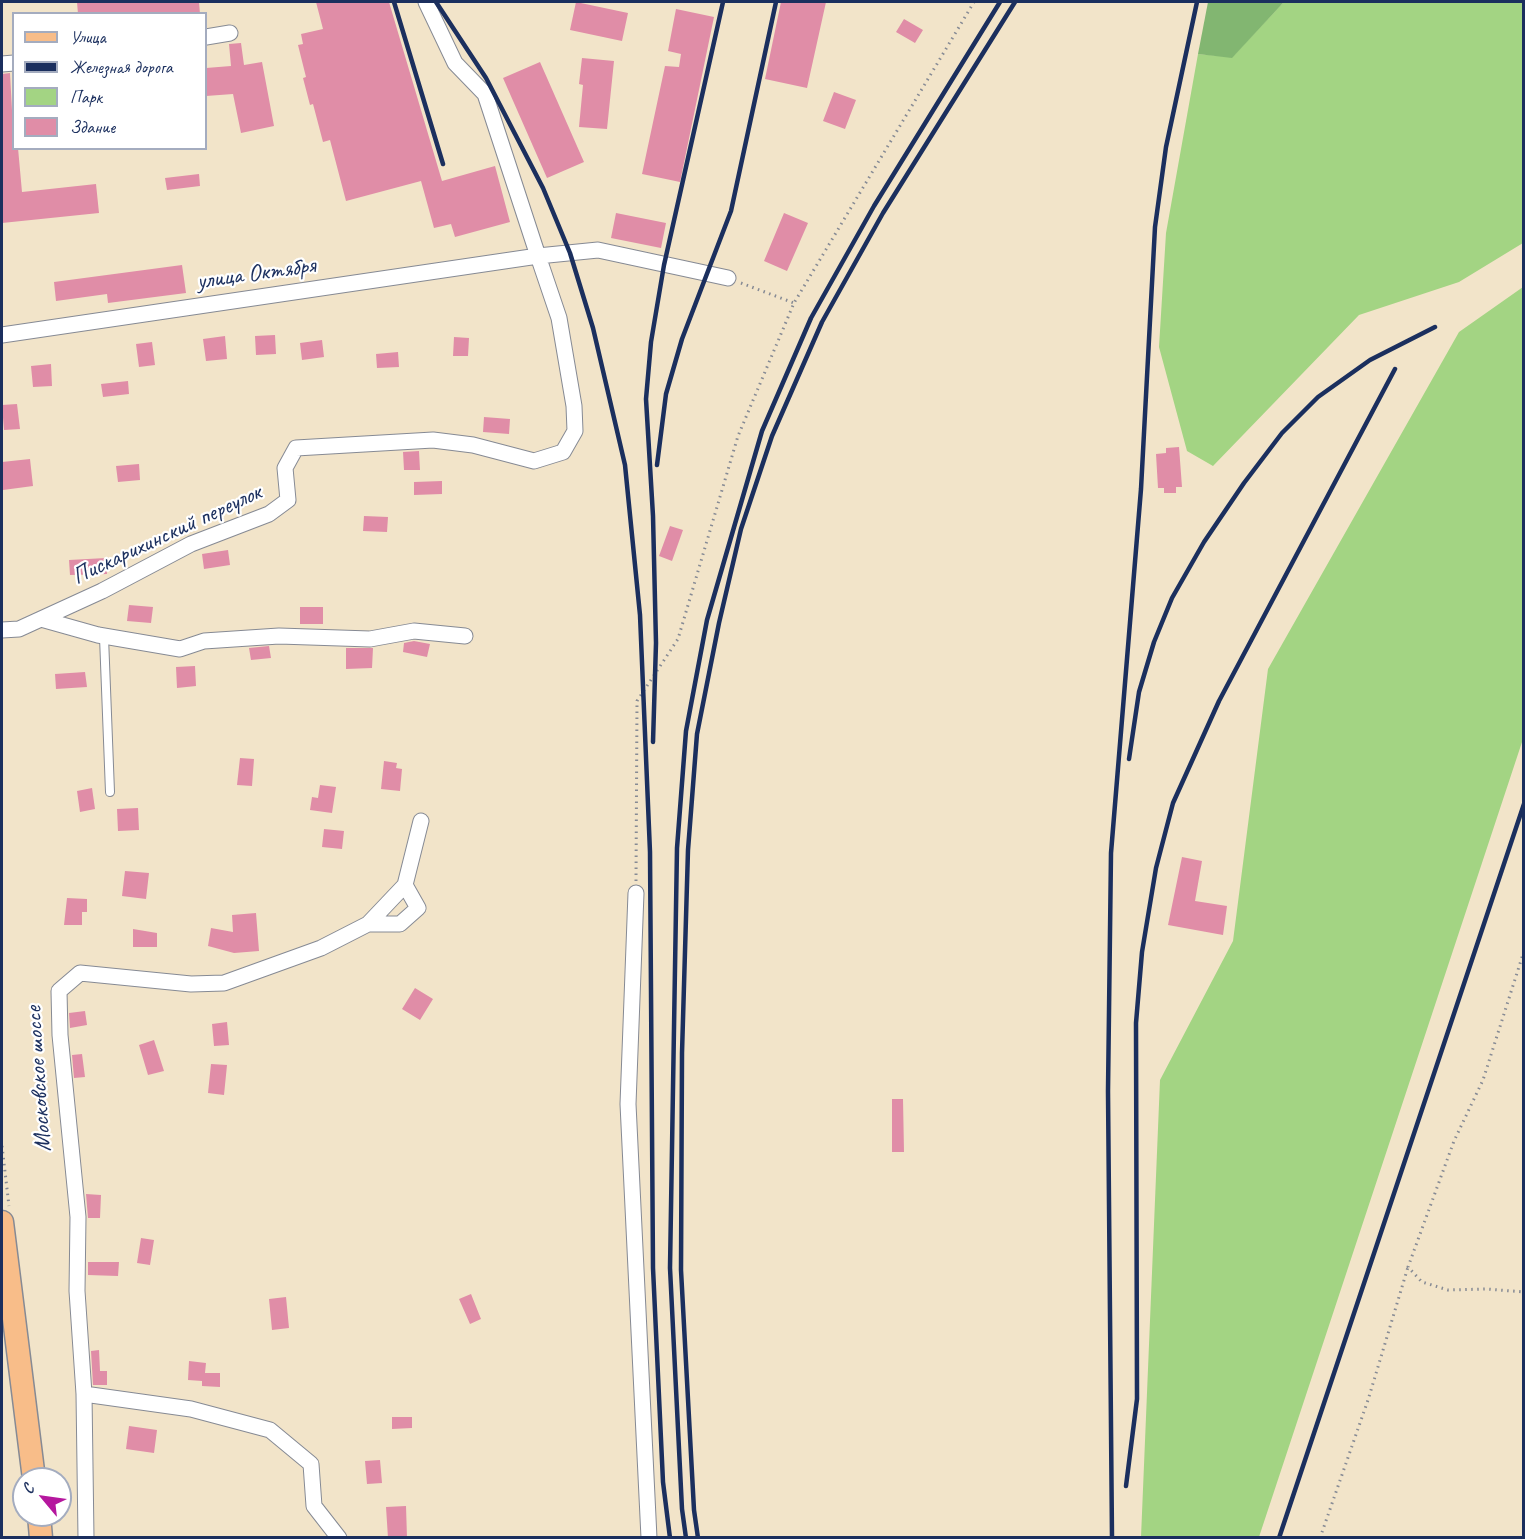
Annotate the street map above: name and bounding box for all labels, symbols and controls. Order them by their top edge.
legend [12,12,207,150]
text: Улица [70,26,106,48]
text: Железная дорога [70,56,173,78]
text: Парк [70,86,102,108]
text: Здание [70,116,115,138]
street label: улица Октября [195,251,317,297]
street label: Пискарихинский переулок [68,479,266,591]
street label: Московское шоссе [20,1005,58,1153]
north arrow [12,1467,72,1527]
text: С [17,1481,39,1498]

